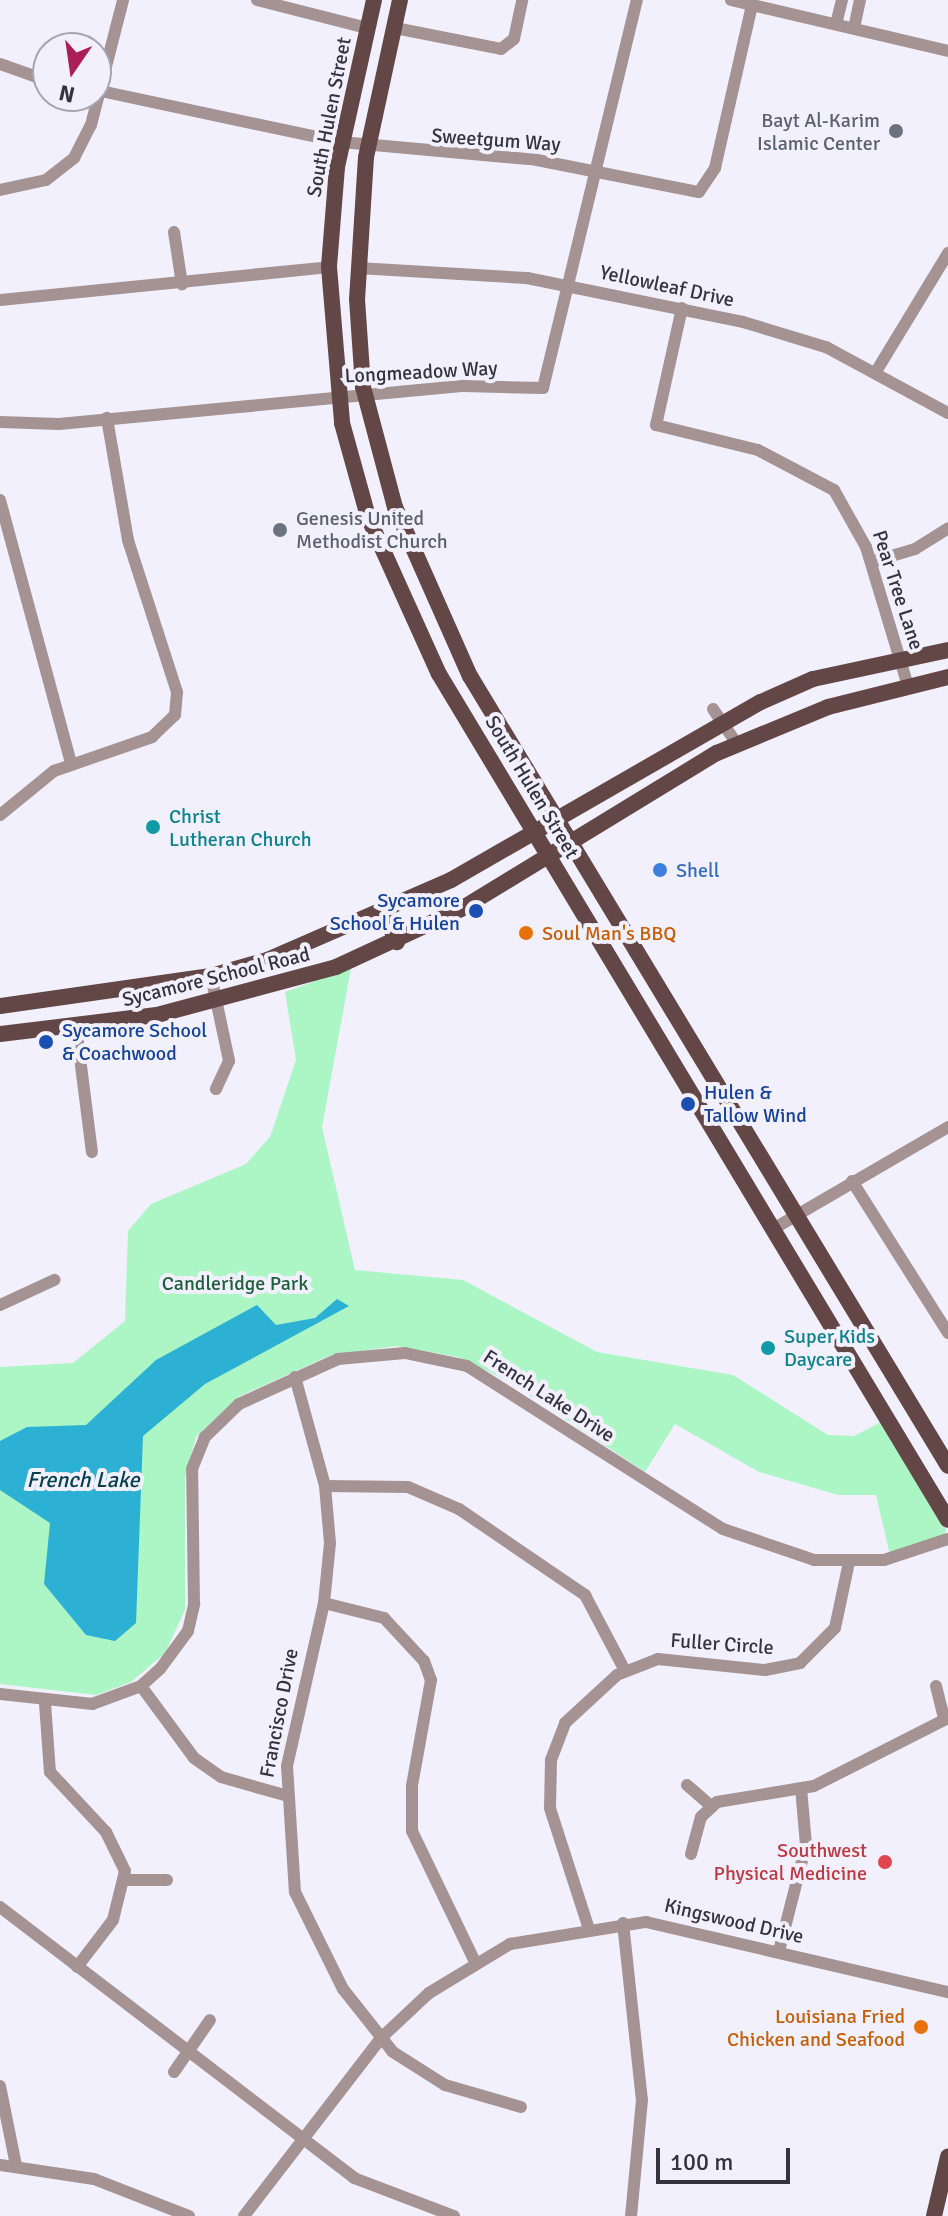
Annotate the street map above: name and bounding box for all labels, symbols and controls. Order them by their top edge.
north arrow [32,32,112,112]
street label: South Hulen Street [302,35,356,199]
text: N [56,79,77,109]
place label: Bayt Al-Karim Islamic Center [757,108,880,155]
marker: Bayt Al-Karim Islamic Center [887,122,905,140]
street label: Sweetgum Way [431,124,561,156]
street label: Yellowleaf Drive [598,260,736,312]
street label: Longmeadow Way [344,356,498,388]
place label: Genesis United Methodist Church [296,506,448,553]
marker: Genesis United Methodist Church [271,521,289,539]
street label: Pear Tree Lane [867,527,929,653]
street label: South Hulen Street [480,711,584,863]
place label: Christ Lutheran Church [169,804,312,851]
marker: Christ Lutheran Church [144,818,162,836]
place label: Shell [676,858,720,882]
marker: Shell [651,861,669,879]
place label: Sycamore School & Hulen [330,888,460,935]
marker: Sycamore School & Hulen [467,902,485,920]
place label: Soul Man's BBQ [542,921,676,945]
marker: Soul Man's BBQ [517,924,535,942]
street label: Sycamore School Road [120,942,312,1012]
place label: Sycamore School & Coachwood [62,1018,207,1065]
marker: Sycamore School & Coachwood [37,1033,55,1051]
place label: Hulen & Tallow Wind [704,1080,807,1127]
marker: Hulen & Tallow Wind [679,1095,697,1113]
park label: Candleridge Park [162,1271,308,1295]
place label: Super Kids Daycare [784,1324,875,1371]
marker: Super Kids Daycare [759,1339,777,1357]
street label: French Lake Drive [479,1345,619,1447]
water label: French Lake [27,1467,139,1493]
street label: Fuller Circle [670,1628,774,1660]
street label: Francisco Drive [255,1646,303,1780]
place label: Southwest Physical Medicine [714,1838,867,1885]
marker: Southwest Physical Medicine [874,1851,896,1873]
street label: Kingswood Drive [662,1893,806,1949]
place label: Louisiana Fried Chicken and Seafood [727,2004,905,2051]
marker: Louisiana Fried Chicken and Seafood [912,2018,930,2036]
scale bar [660,2132,794,2182]
text: 100 m [670,2147,733,2177]

